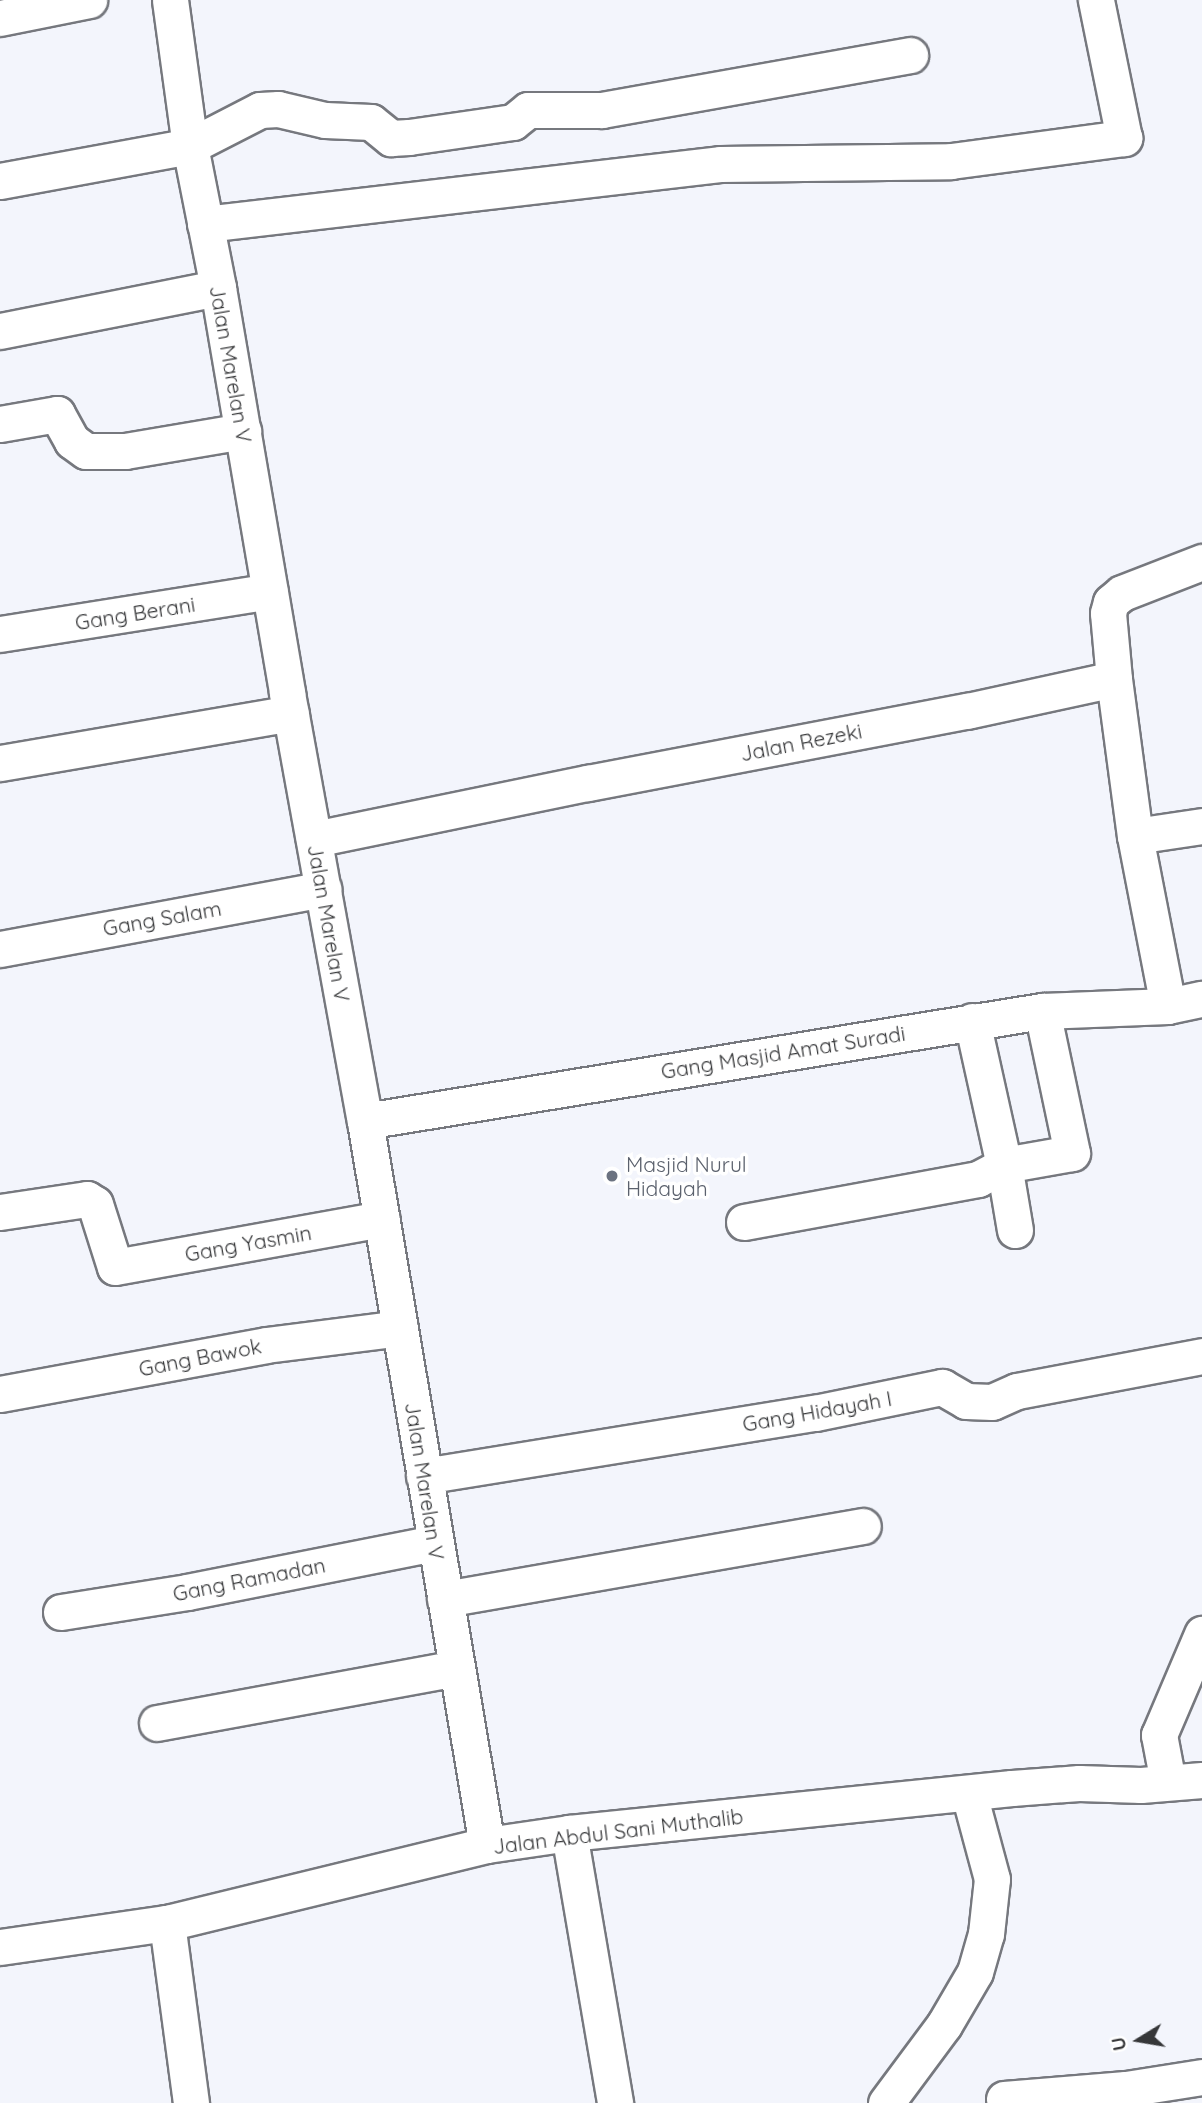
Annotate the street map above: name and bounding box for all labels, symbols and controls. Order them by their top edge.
street label: Jalan Marelan V [205,283,257,445]
street label: Gang Berani [73,591,197,635]
street label: Jalan Rezeki [738,718,864,766]
street label: Jalan Marelan V [303,842,355,1004]
street label: Gang Salam [101,895,223,941]
street label: Gang Masjid Amat Suradi [659,1020,907,1084]
place label: Masjid Nurul Hidayah [626,1151,747,1201]
marker: Masjid Nurul Hidayah [604,1168,620,1184]
street label: Gang Yasmin [183,1219,313,1267]
street label: Gang Bawok [136,1333,264,1381]
street label: Gang Hidayah I [740,1385,894,1437]
street label: Jalan Marelan V [400,1400,450,1562]
street label: Gang Ramadan [171,1552,327,1606]
street label: Jalan Abdul Sani Muthalib [491,1803,745,1859]
north arrow [1104,2005,1174,2075]
text: U [1105,2035,1131,2053]

